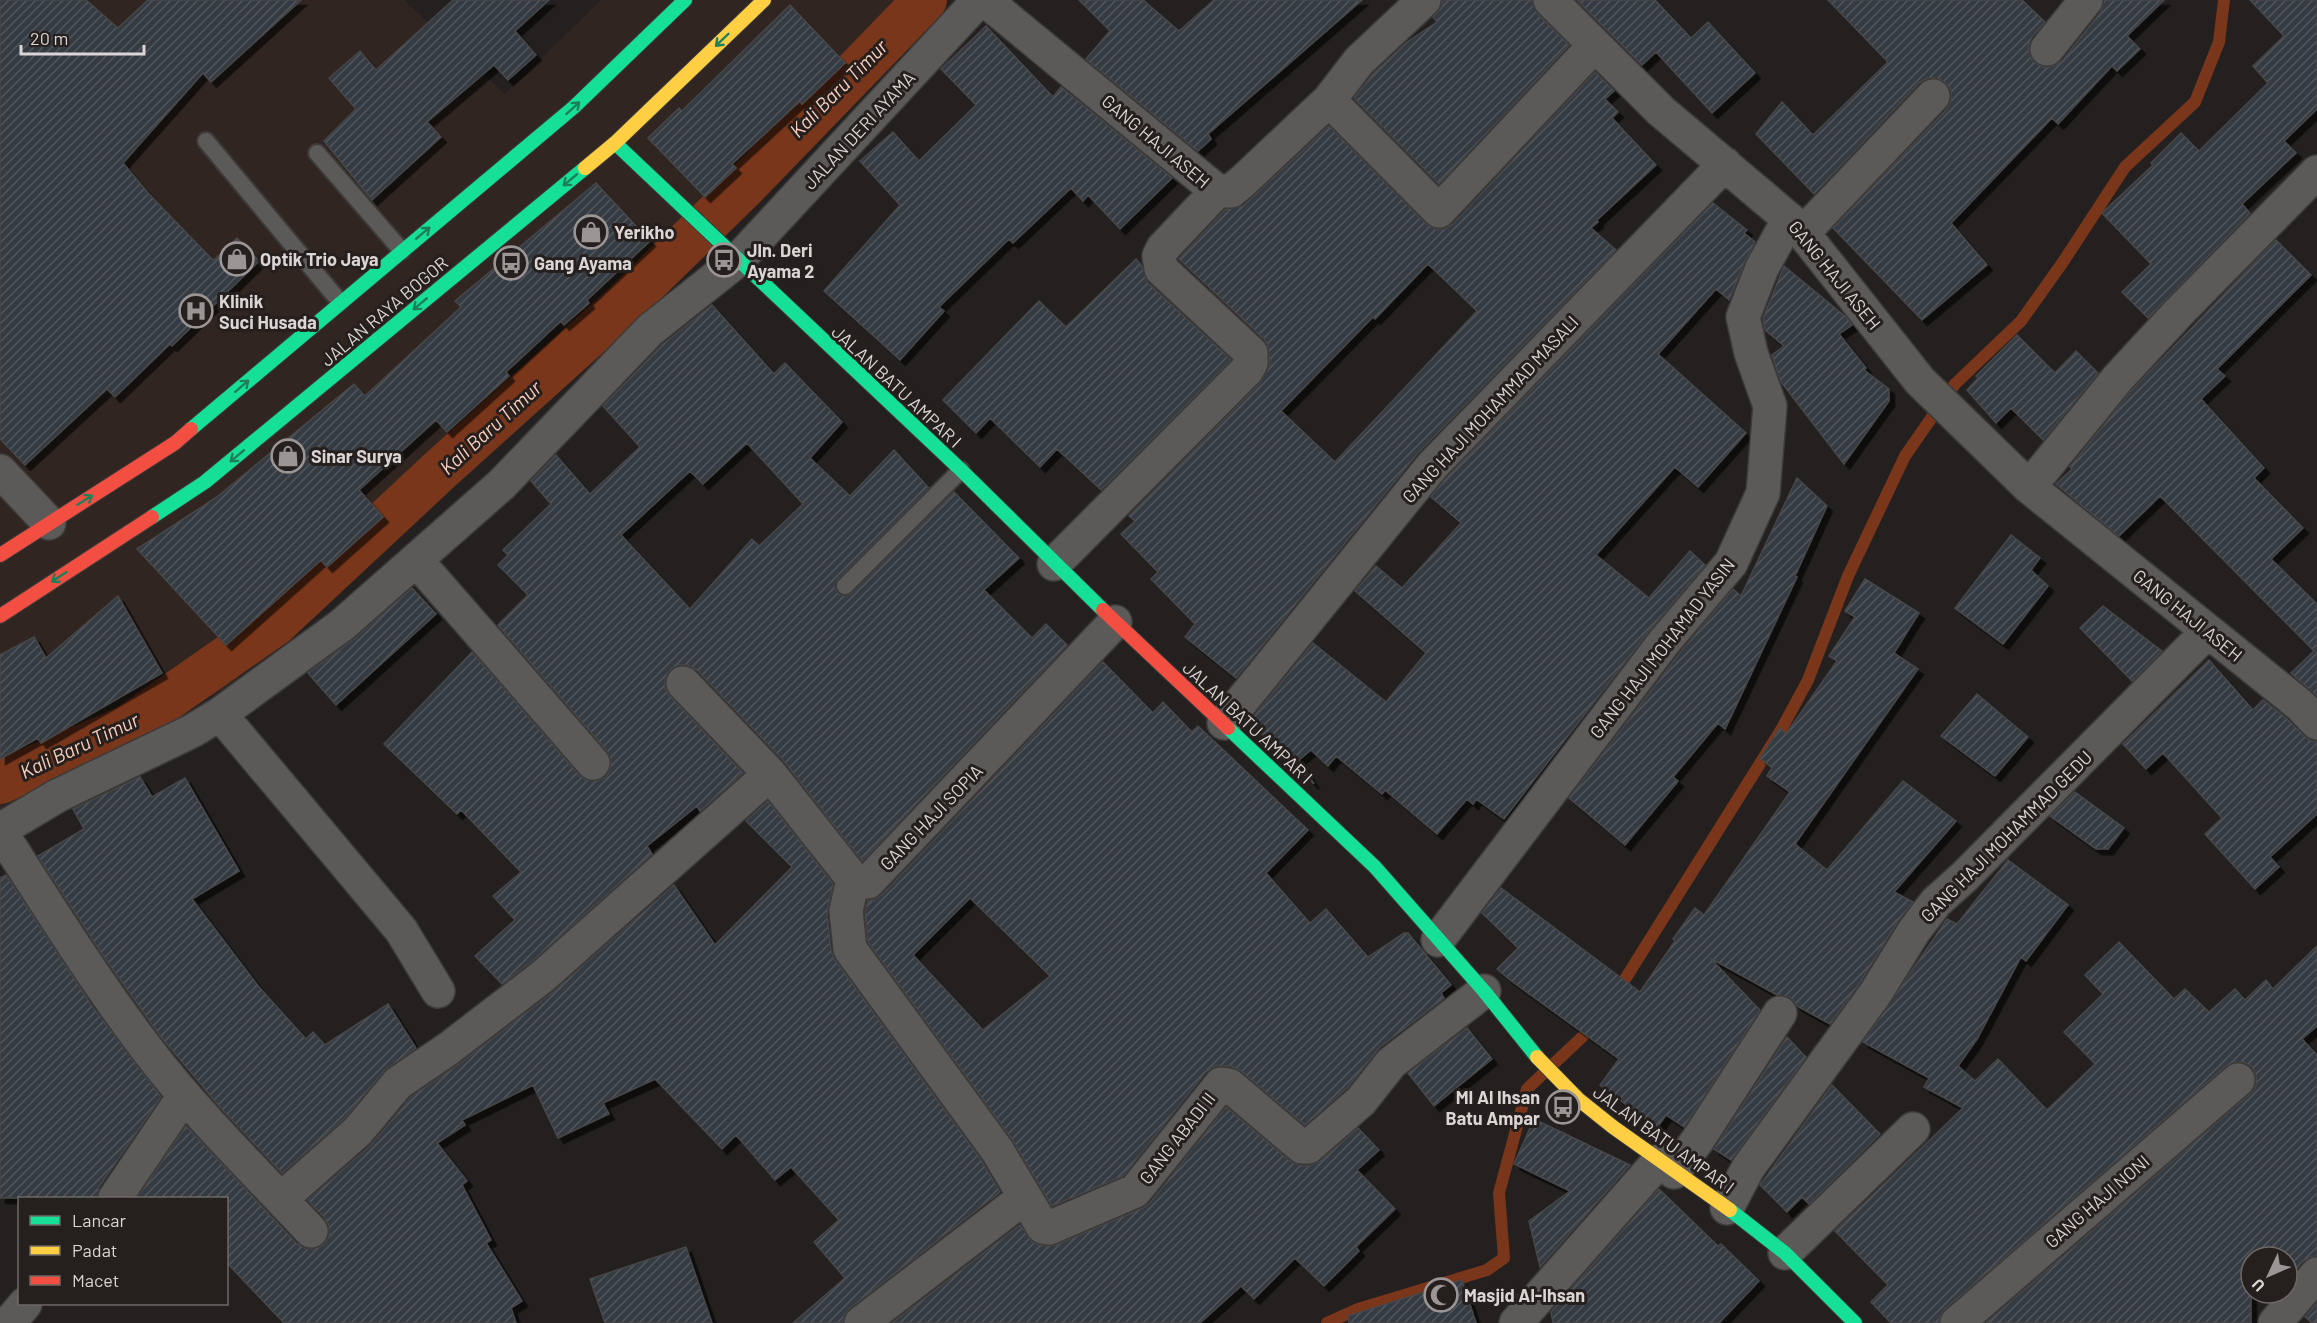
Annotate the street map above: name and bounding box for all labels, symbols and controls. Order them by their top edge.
scale bar [21,18,144,56]
text: 20 m [30,27,68,49]
one-way arrow [715,33,730,47]
water label: Kali Baru Timur [784,33,893,142]
street label: JALAN DERI AYAMA [799,66,919,194]
street label: GANG HAJI ASEH [1098,90,1214,192]
one-way arrow [565,101,580,115]
one-way arrow [563,173,578,187]
shop icon: Yerikho [573,214,609,250]
street label: GANG HAJI ASEH [1784,216,1886,334]
place label: Yerikho [614,221,674,243]
one-way arrow [415,227,431,240]
place label: Jln. Deri Ayama 2 [747,239,814,282]
shop icon: Optik Trio Jaya [219,241,255,277]
bus stop icon: Jln. Deri Ayama 2 [706,242,742,278]
bus stop icon: Gang Ayama [493,245,529,281]
place label: Optik Trio Jaya [260,248,378,270]
street label: JALAN RAYA BOGOR [316,251,452,371]
place label: Gang Ayama [534,252,632,274]
place label: Klinik Suci Husada [219,290,317,333]
hospital icon: Klinik Suci Husada [178,293,214,329]
one-way arrow [412,298,428,311]
street label: GANG HAJI MOHAMMAD MASALI [1397,311,1583,507]
street label: JALAN BATU AMPAR I [828,320,966,452]
water label: Kali Baru Timur [434,374,546,479]
one-way arrow [234,379,249,393]
shop icon: Sinar Surya [270,438,306,474]
place label: Sinar Surya [311,445,402,467]
one-way arrow [229,449,245,462]
one-way arrow [76,494,93,507]
street label: GANG HAJI MOHAMAD YASIN [1585,554,1739,742]
street label: GANG HAJI ASEH [2129,564,2247,666]
one-way arrow [51,572,68,584]
street label: JALAN BATU AMPAR I [1179,656,1317,788]
water label: Kali Baru Timur [16,707,143,783]
street label: GANG HAJI MOHAMMAD GEDU [1916,746,2096,926]
street label: GANG HAJI SOPIA [875,759,987,874]
street label: JALAN BATU AMPAR I [1589,1080,1739,1198]
place label: MI Al Ihsan Batu Ampar [1446,1086,1540,1129]
street label: GANG ABADI II [1134,1088,1220,1188]
bus stop icon: MI Al Ihsan Batu Ampar [1545,1089,1581,1125]
street label: GANG HAJI NONI [2040,1150,2154,1252]
legend [18,1197,228,1305]
text: Lancar [72,1209,127,1231]
text: Padat [72,1239,117,1261]
north arrow [2239,1245,2299,1305]
text: Macet [72,1269,119,1291]
text: U [2248,1276,2268,1296]
mosque icon: Masjid Al-Ihsan [1423,1277,1459,1313]
place label: Masjid Al-Ihsan [1464,1284,1585,1306]

